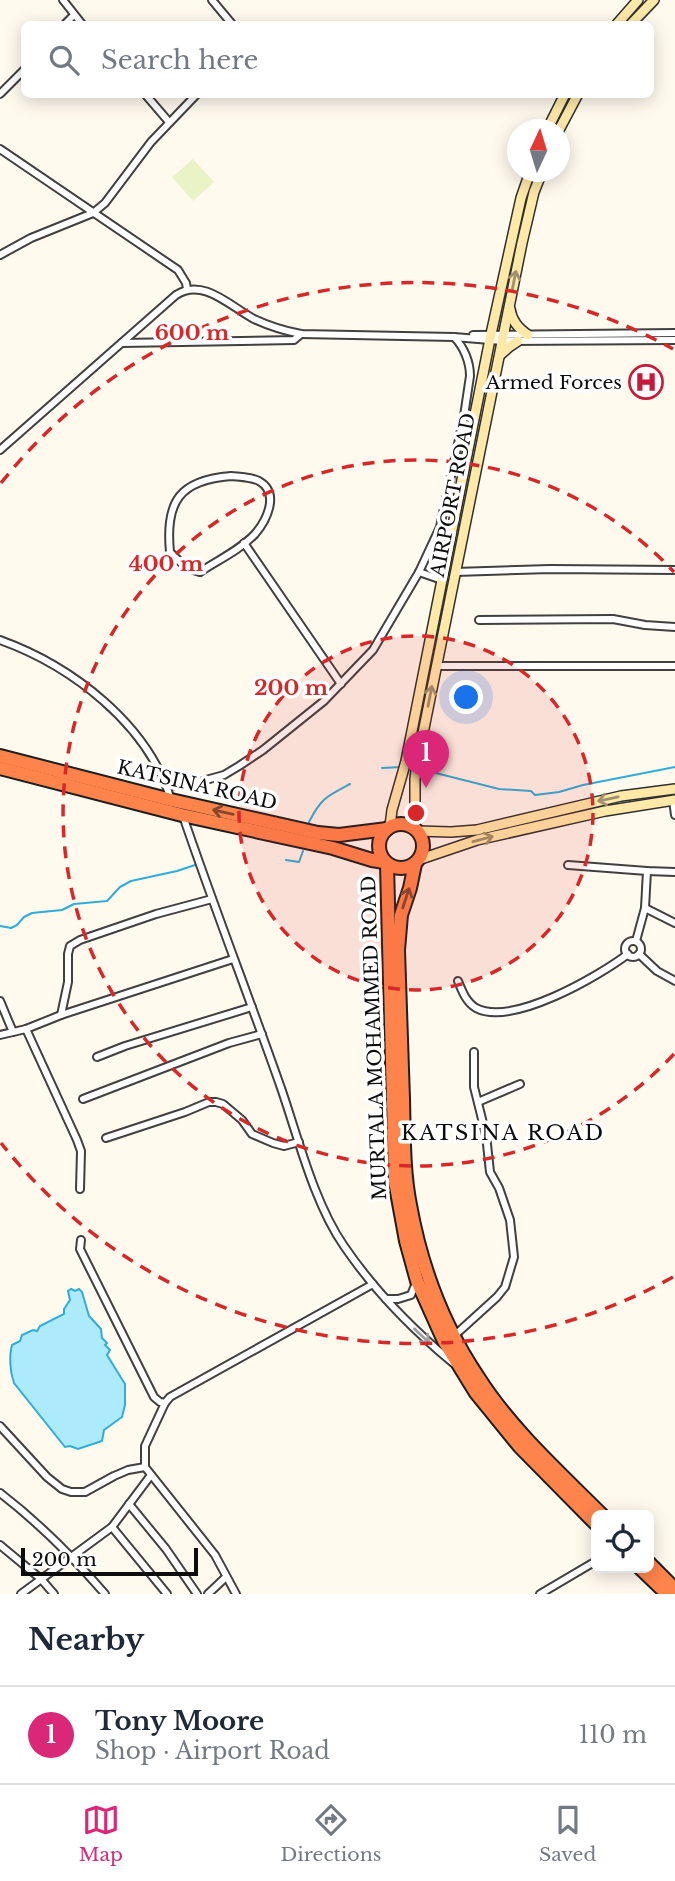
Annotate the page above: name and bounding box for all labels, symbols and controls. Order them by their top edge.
search box [21,21,654,98]
icon: search [45,41,83,79]
text: Search here [101,44,258,76]
north arrow [507,119,570,182]
one-way arrow [508,270,522,293]
text: 600 m [155,320,229,346]
hospital icon: Armed Forces [627,363,665,401]
place label: Armed Forces [485,371,622,394]
street label: AIRPORT ROAD [426,411,480,580]
text: 400 m [129,551,203,577]
text: 200 m [254,675,328,701]
your location [449,680,483,714]
one-way arrow [424,685,438,708]
pin: 1 [403,730,449,788]
street label: KATSINA ROAD [115,755,279,815]
one-way arrow [597,793,620,807]
centre of rings [404,801,428,825]
one-way arrow [212,805,235,818]
one-way arrow [471,832,494,845]
street label: MURTALA MOHAMMED ROAD [357,875,391,1201]
one-way arrow [401,887,414,909]
district label: KATSINA ROAD [401,1120,605,1146]
one-way arrow [414,1327,431,1344]
map controls [591,1510,654,1573]
button: locate [591,1510,654,1573]
scale bar [21,1545,198,1577]
text: 200 m [32,1548,97,1571]
text: Nearby [28,1621,144,1658]
text: Tony Moore [95,1705,264,1737]
text: 1 [46,1721,56,1749]
text: 110 m [579,1721,647,1749]
text: Shop · Airport Road [95,1737,330,1765]
tab: Map [79,1801,123,1866]
tab: Directions [280,1801,381,1866]
tab: Saved [539,1801,596,1866]

